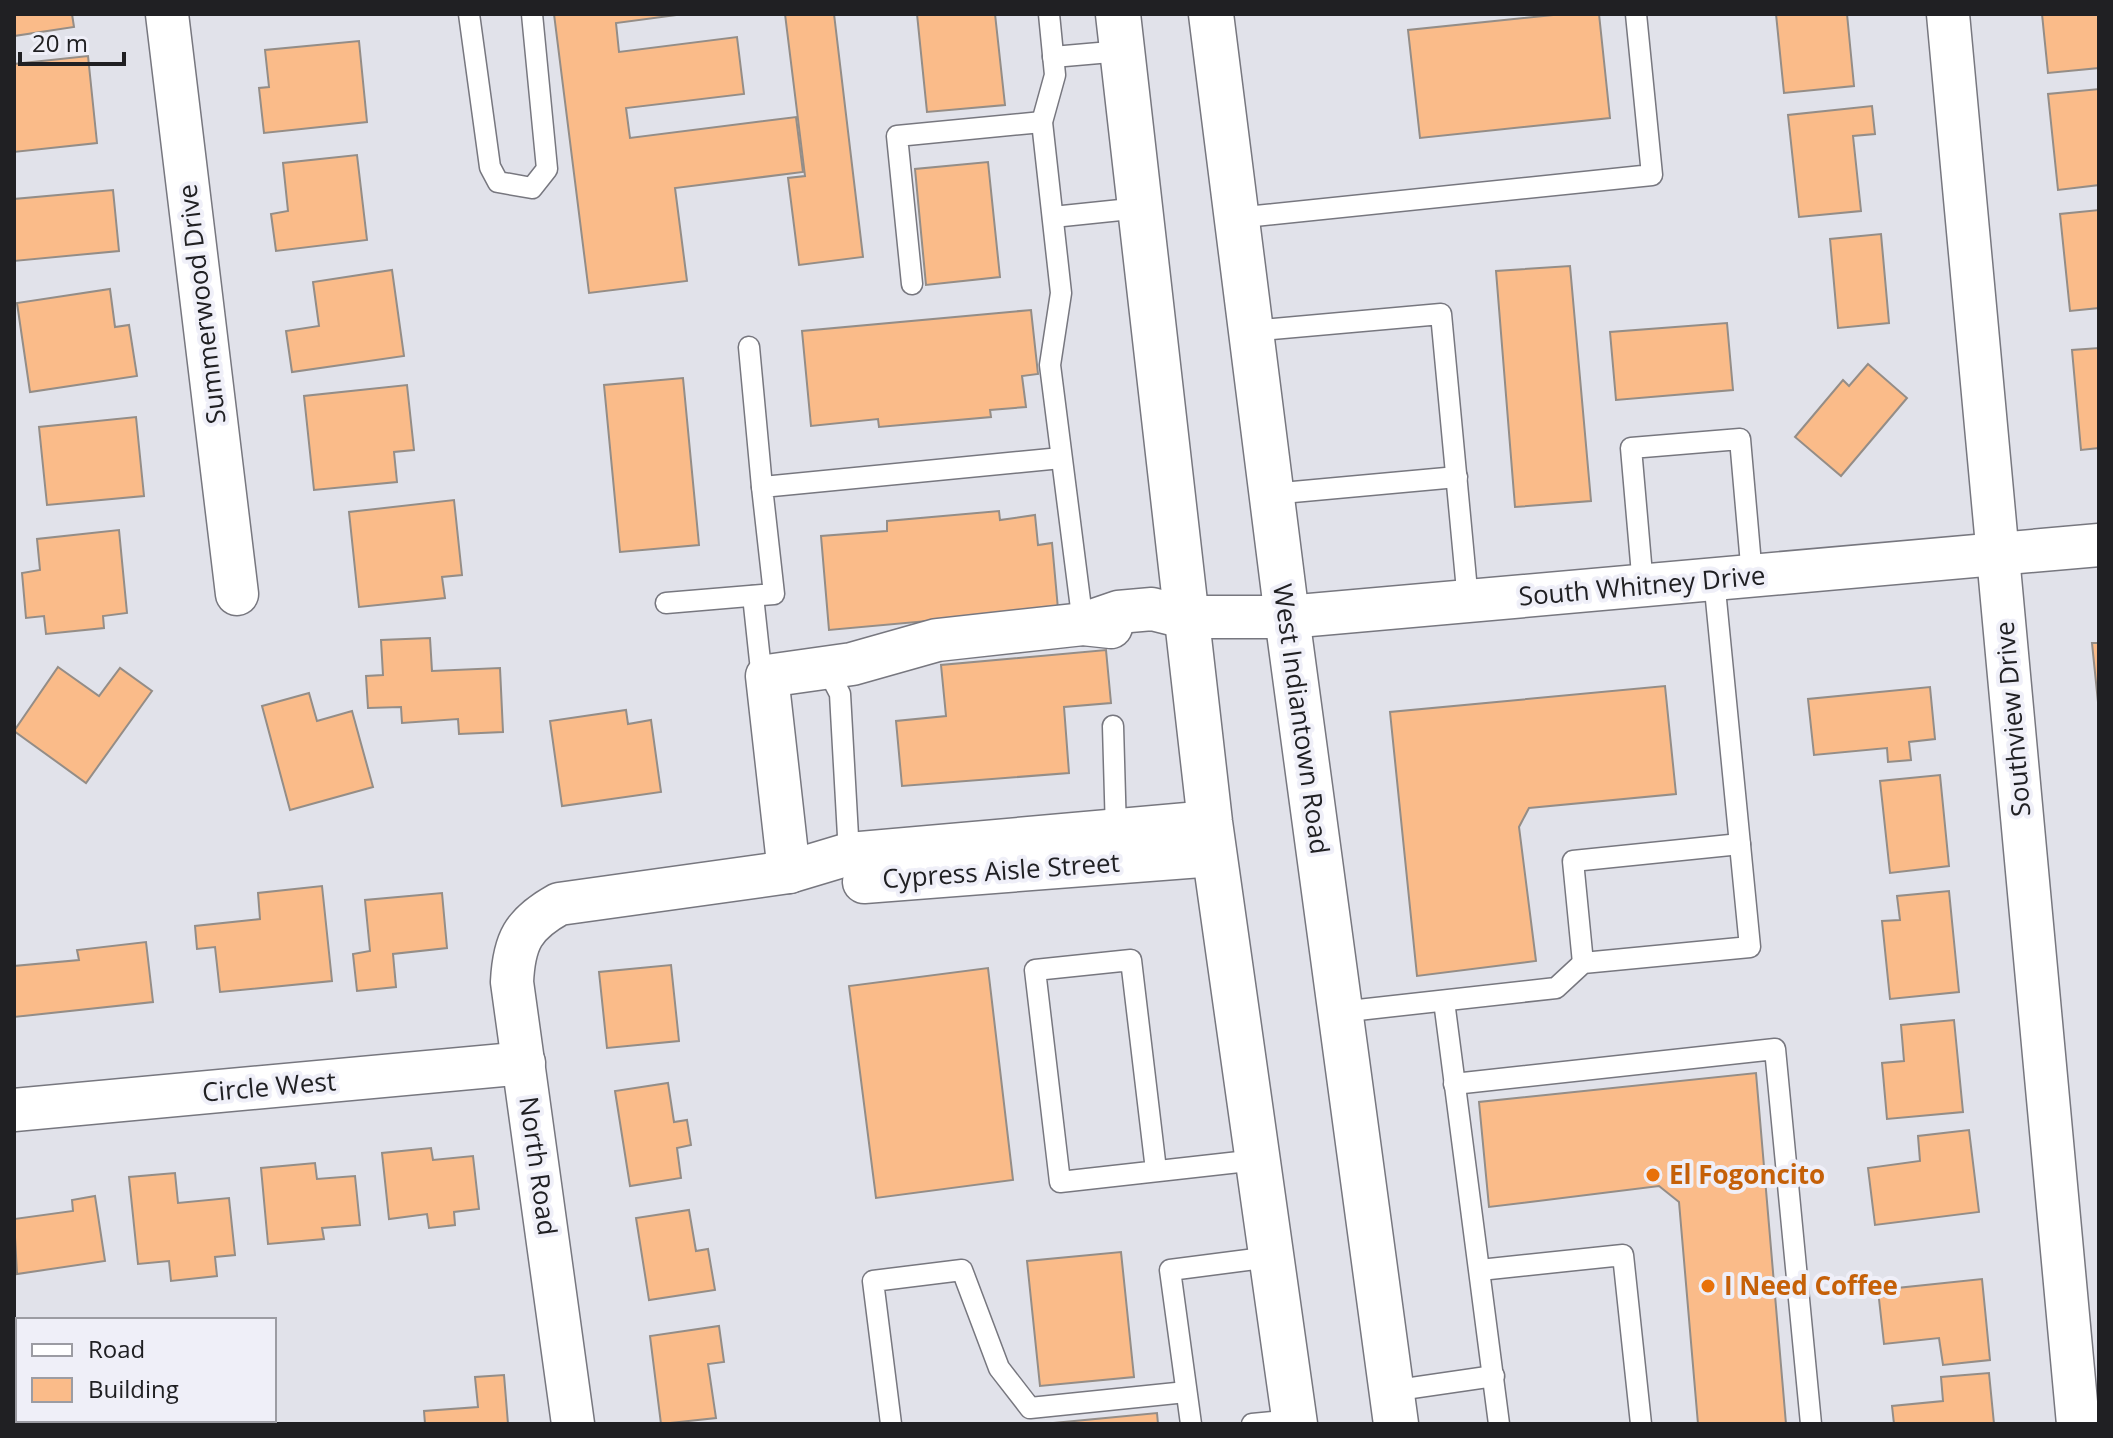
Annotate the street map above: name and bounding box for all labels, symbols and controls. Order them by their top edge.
scale bar [20,16,124,66]
text: 20 m [32,26,88,59]
street label: Summerwood Drive [168,182,234,426]
street label: South Whitney Drive [1517,556,1767,614]
street label: West Indiantown Road [1265,581,1339,856]
street label: Southview Drive [1986,620,2038,818]
street label: Cypress Aisle Street [881,844,1121,896]
street label: Circle West [200,1062,337,1110]
street label: North Road [511,1094,567,1238]
place label: El Fogoncito [1669,1156,1825,1192]
marker: El Fogoncito [1644,1166,1662,1184]
place label: I Need Coffee [1724,1267,1898,1303]
marker: I Need Coffee [1699,1277,1717,1295]
legend [16,1318,276,1422]
text: Road [88,1332,145,1365]
text: Building [88,1372,179,1405]

